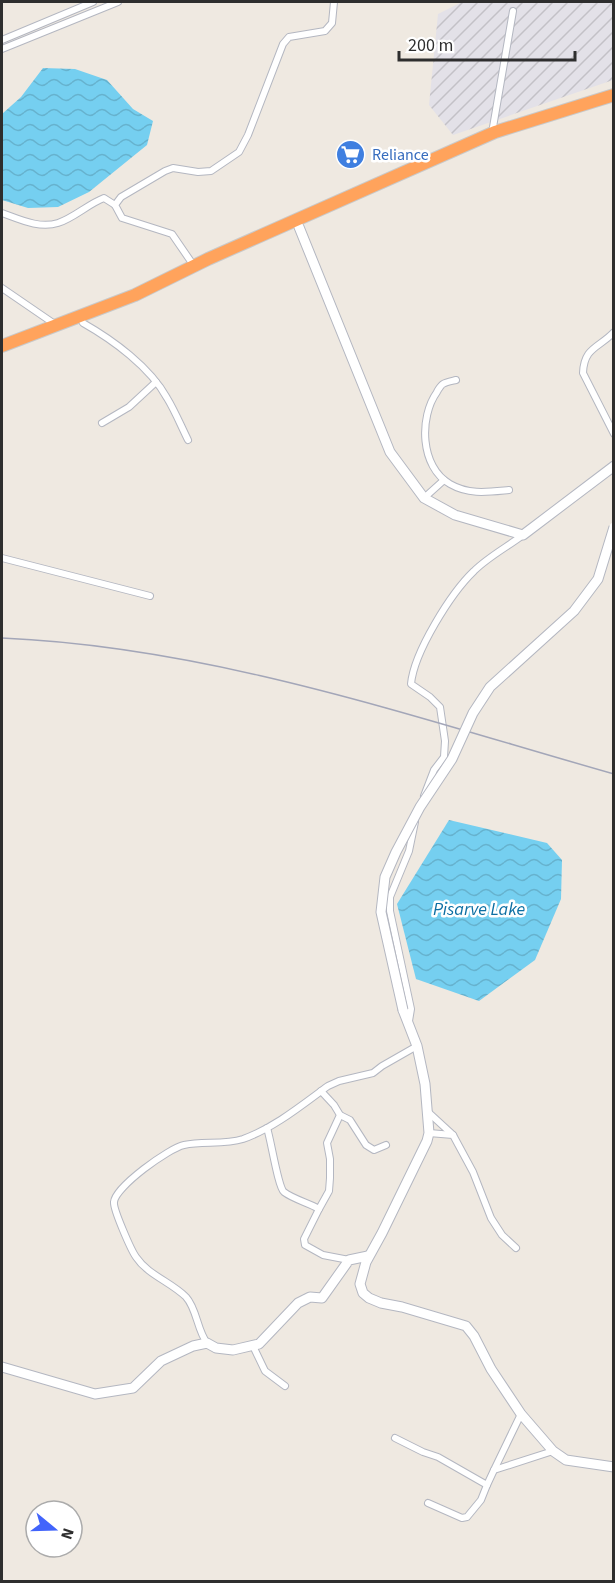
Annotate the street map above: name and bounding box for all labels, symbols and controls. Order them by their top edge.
scale bar [399,24,574,62]
text: 200 m [408,33,453,58]
supermarket icon: Reliance [335,138,367,170]
place label: Reliance [372,144,429,166]
water label: Pisarve Lake [433,897,525,922]
north arrow [24,1499,84,1559]
text: N [55,1525,79,1542]

